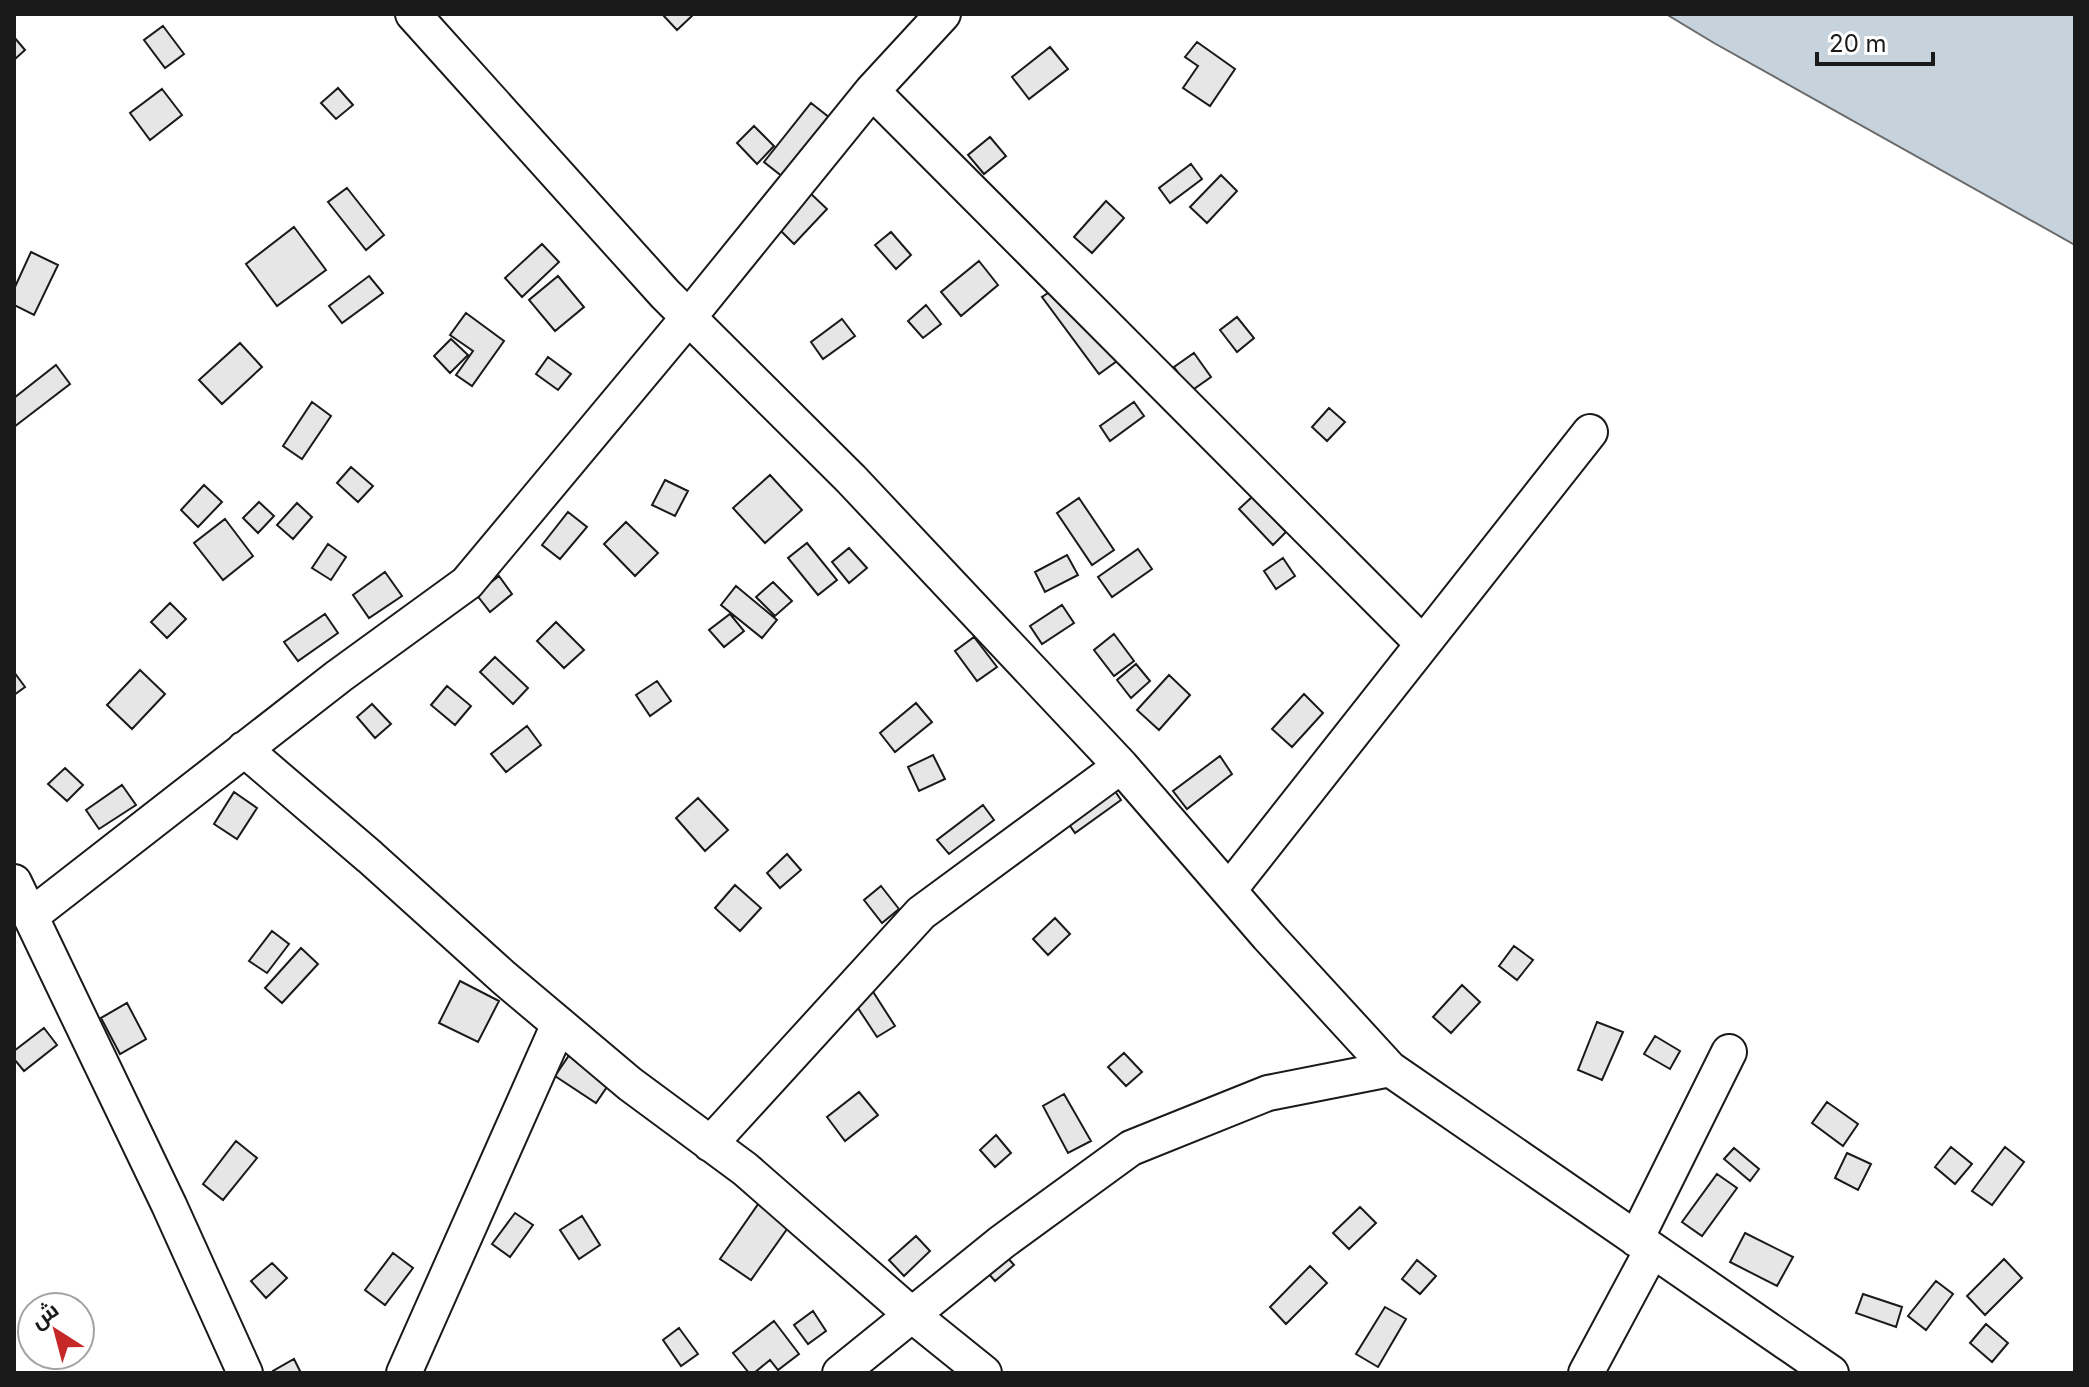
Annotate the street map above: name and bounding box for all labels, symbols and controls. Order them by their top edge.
scale bar [1817,16,1933,66]
text: 20 m [1829,29,1887,58]
north arrow [16,1291,96,1371]
text: ش [25,1296,64,1334]

